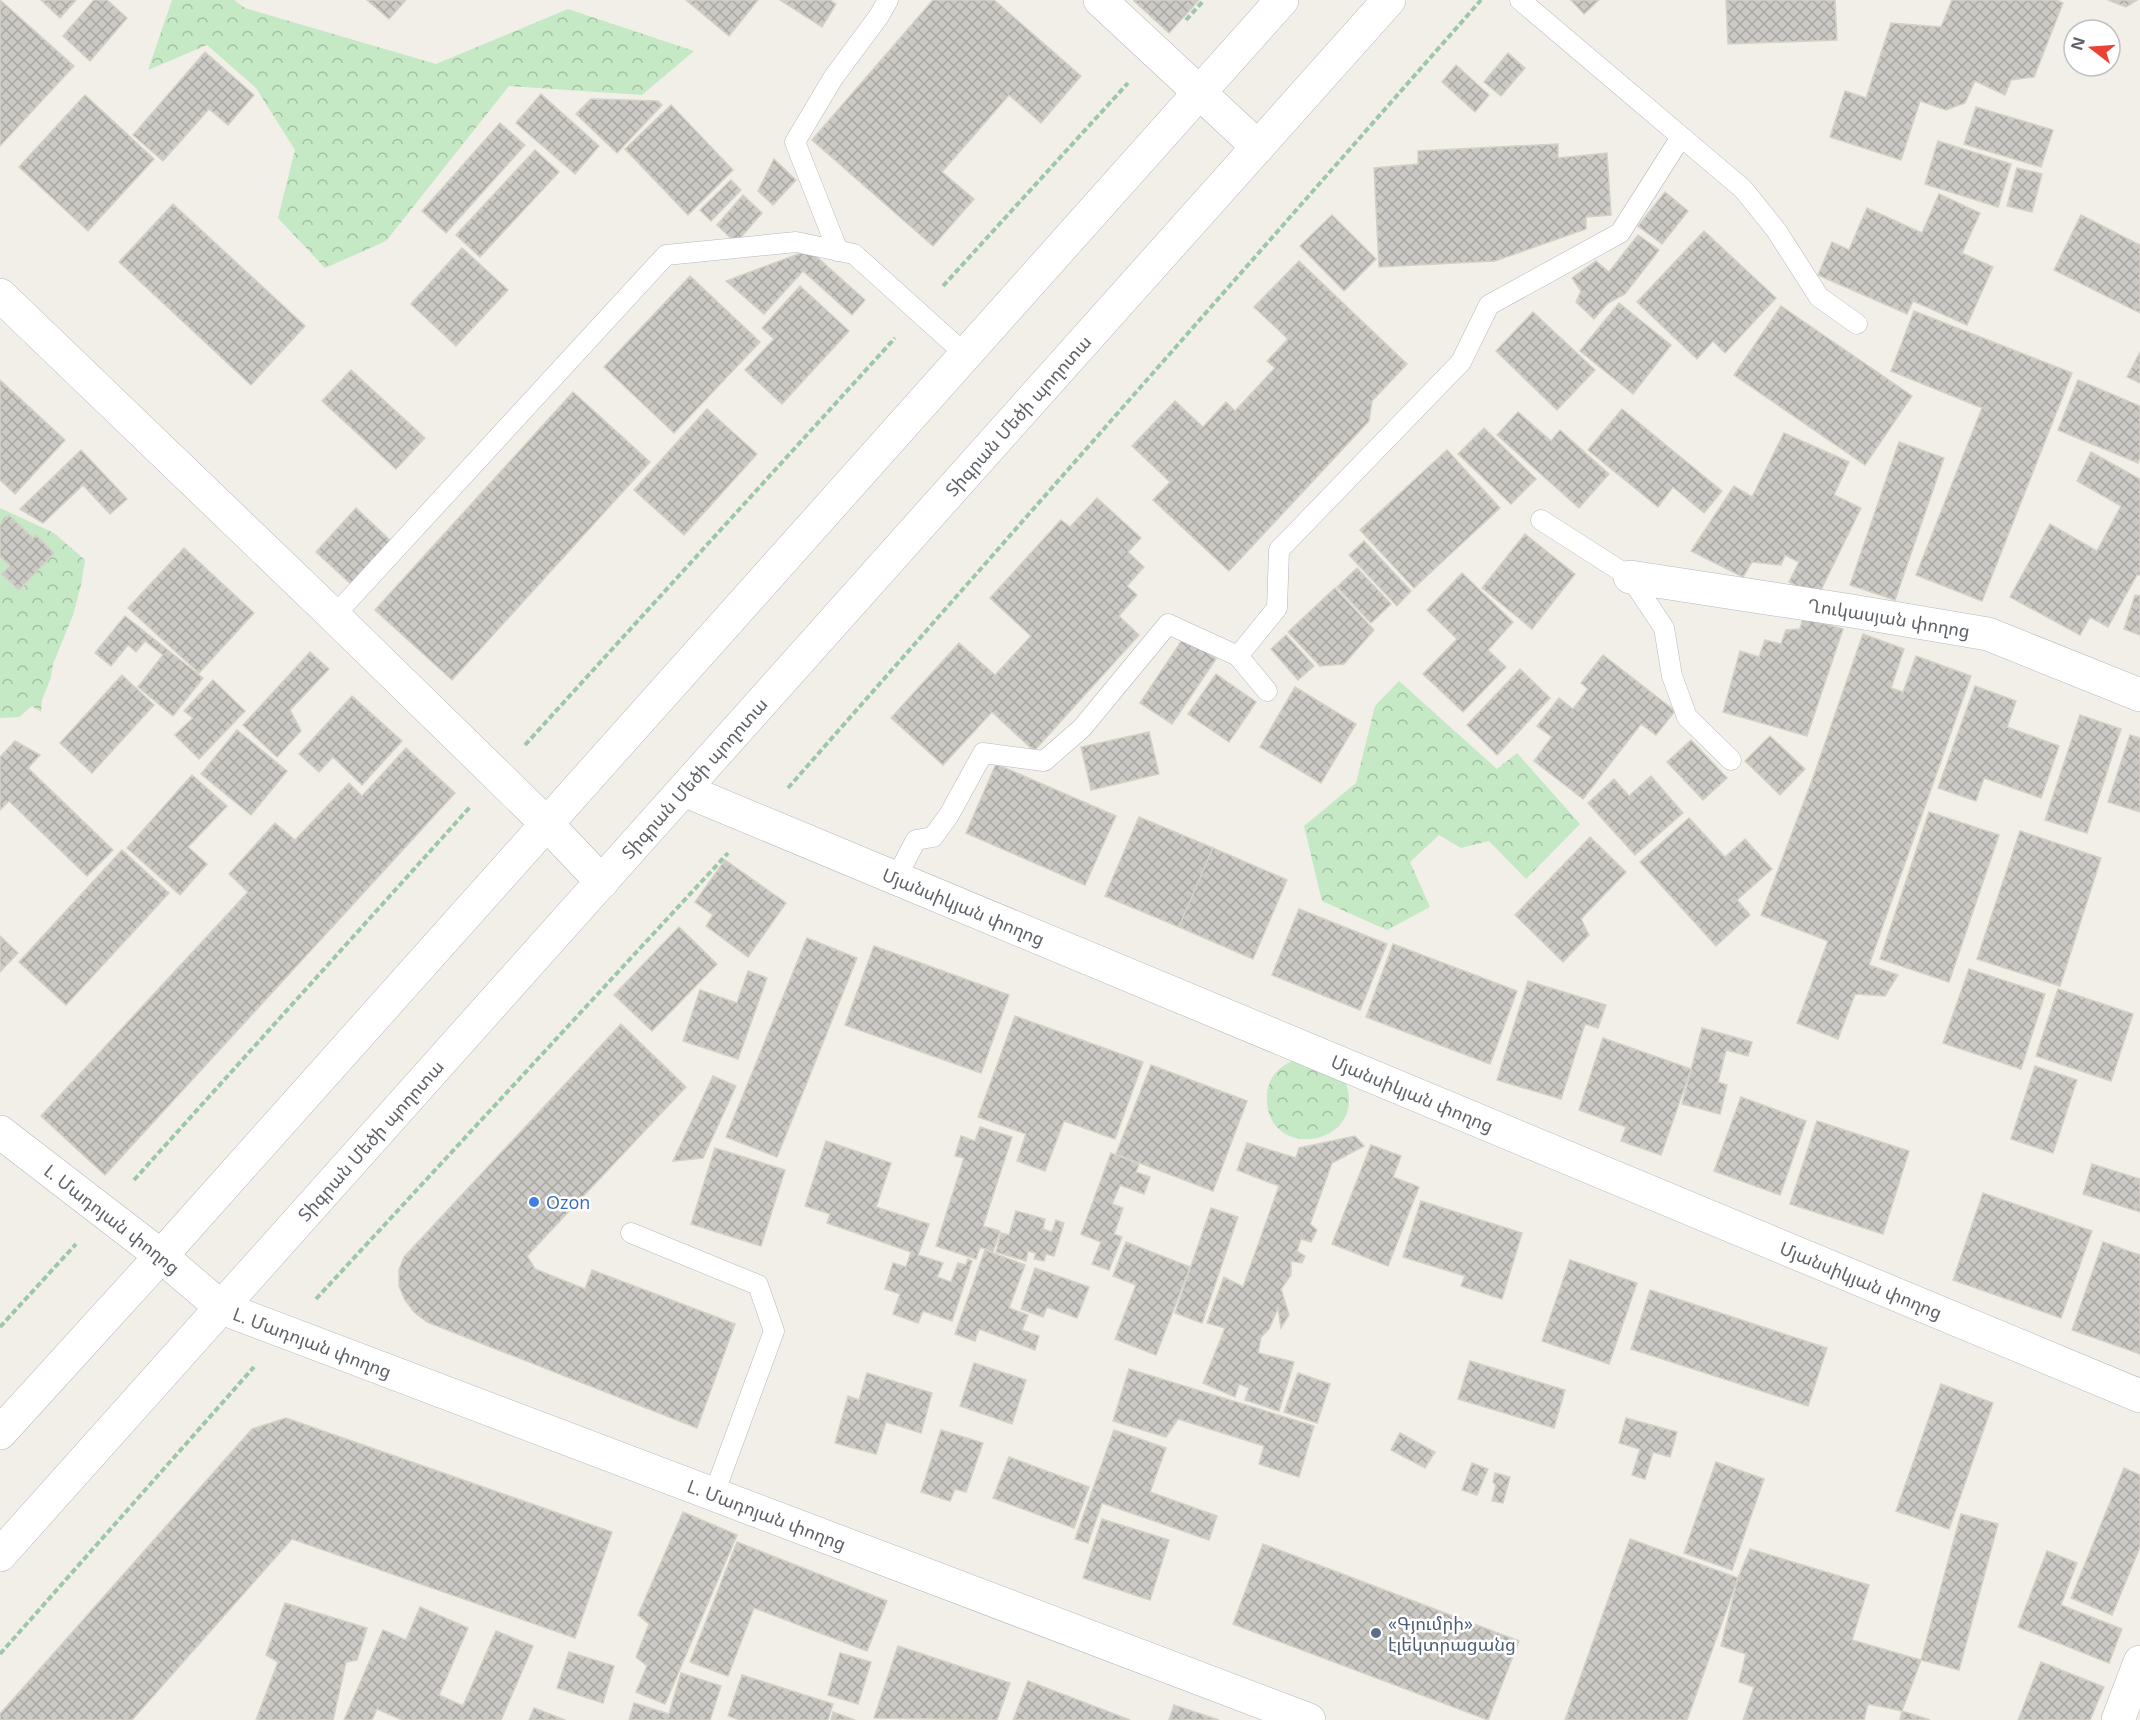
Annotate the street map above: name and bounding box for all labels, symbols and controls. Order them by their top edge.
north arrow [2062,18,2122,78]
text: N [2065,34,2090,53]
street label: Տիգրան Մեծի պողոտա [940,330,1096,501]
street label: Ղուկասյան փողոց [1806,592,1972,643]
street label: Տիգրան Մեծի պողոտա [616,692,773,864]
street label: Մյանսիկյան փողոց [879,862,1049,951]
street label: Մյանսիկյան փողոց [1328,1049,1497,1138]
street label: Տիգրան Մեծի պողոտա [292,1055,449,1226]
street label: Լ. Մադոյան փողոց [39,1159,185,1279]
place label: Ozon [546,1190,590,1214]
marker: Ozon [527,1195,541,1209]
street label: Մյանսիկյան փողոց [1776,1235,1946,1324]
street label: L. Մադոյան փողոց [230,1301,395,1383]
street label: L. Մադոյան փողոց [684,1474,850,1555]
place label: «Գյումրի» էլեկտրացանց [1388,1611,1516,1656]
marker: «Գյումրի» էլեկտրացանց [1369,1626,1383,1640]

